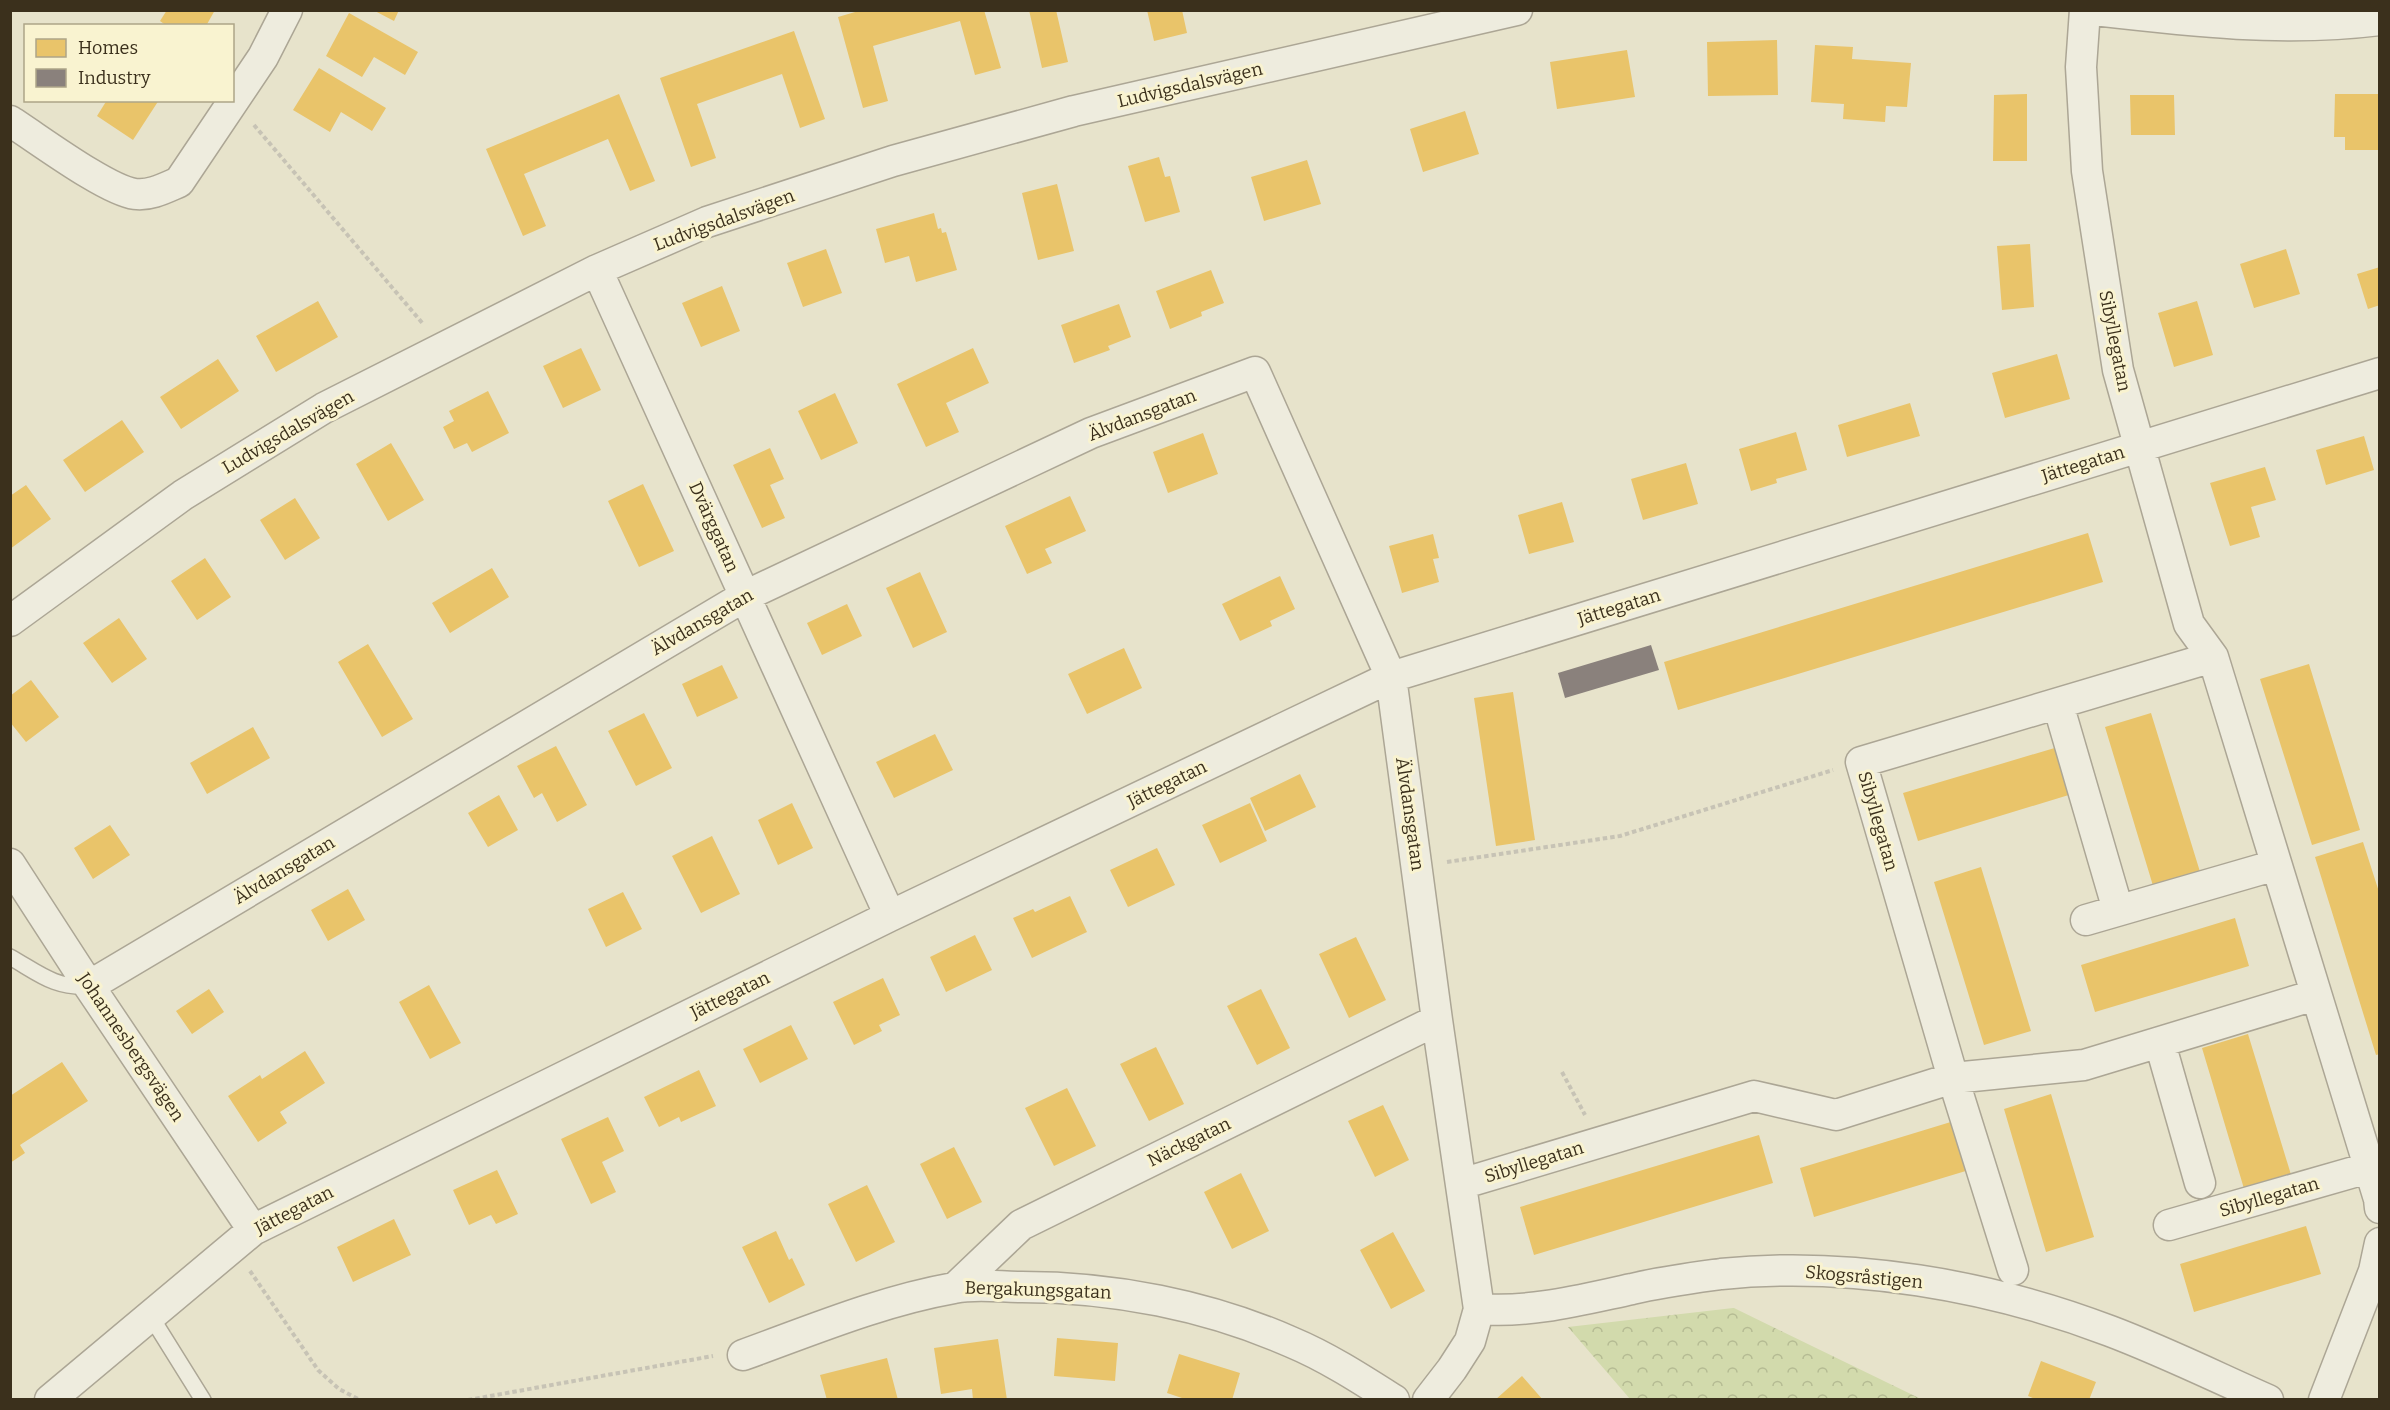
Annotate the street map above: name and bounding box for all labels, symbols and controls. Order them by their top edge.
legend [24,24,234,102]
text: Homes [78,37,138,59]
street label: Ludvigsdalsvägen [1115,57,1265,112]
text: Industry [78,67,151,89]
street label: Ludvigsdalsvägen [651,184,798,256]
street label: Sibyllegatan [2094,289,2136,394]
street label: Älvdansgatan [1085,384,1200,446]
street label: Ludvigsdalsvägen [218,385,358,479]
street label: Jättegatan [2038,441,2128,487]
street label: Dvärggatan [684,478,744,576]
street label: Älvdansgatan [647,584,757,660]
street label: Jättegatan [1574,584,1664,630]
street label: Jättegatan [1123,755,1211,813]
street label: Älvdansgatan [1391,756,1429,873]
street label: Sibyllegatan [1853,769,1903,874]
street label: Älvdansgatan [229,831,339,909]
street label: Jättegatan [686,966,774,1024]
street label: Johannesbergsvägen [73,968,189,1126]
street label: Näckgatan [1144,1112,1235,1172]
street label: Sibyllegatan [1482,1136,1587,1188]
street label: Sibyllegatan [2217,1172,2322,1222]
street label: Jättegatan [250,1181,338,1240]
street label: Skogsråstigen [1804,1261,1924,1293]
street label: Bergakungsgatan [964,1276,1112,1304]

